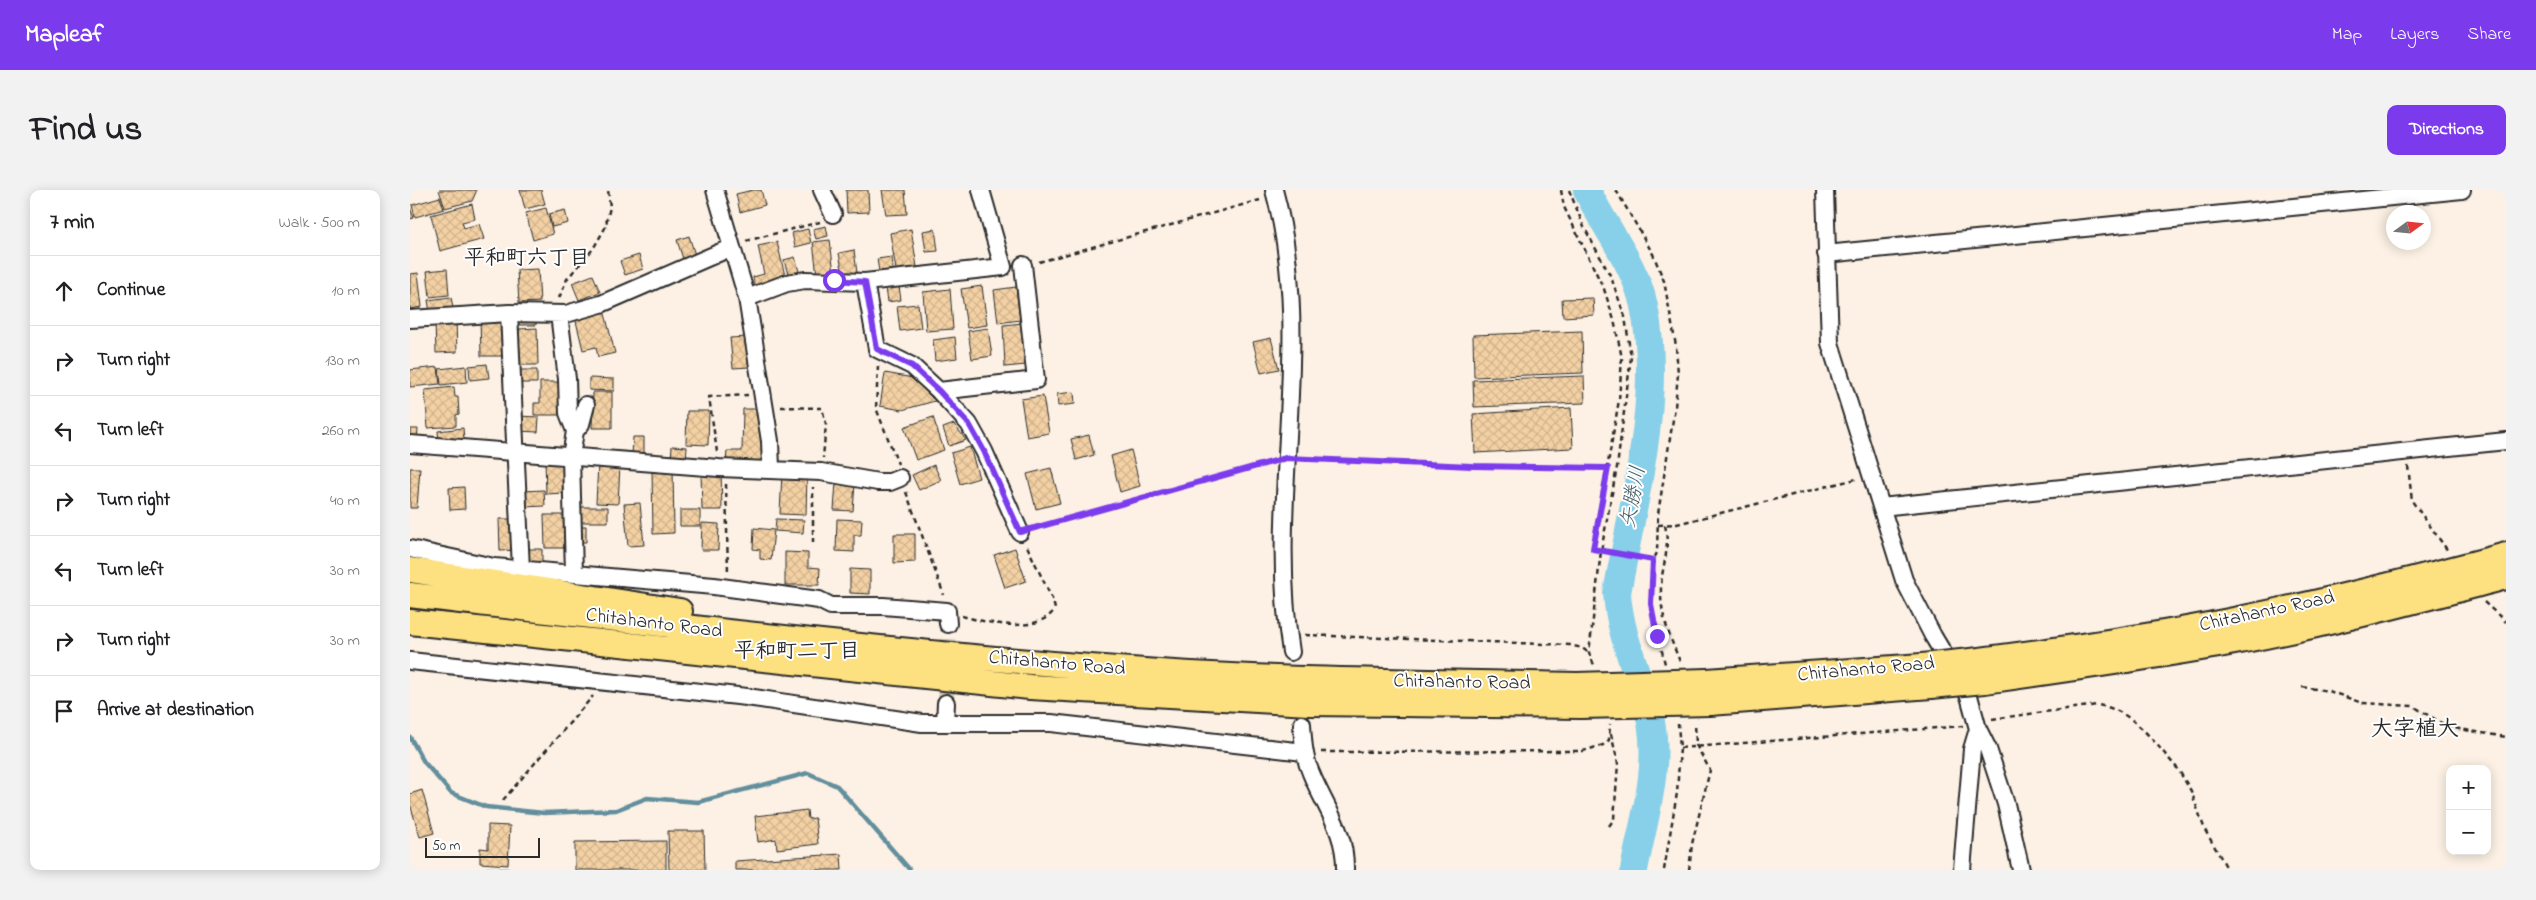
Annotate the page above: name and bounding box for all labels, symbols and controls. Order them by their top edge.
text: Mapleaf [25,18,104,53]
text: Map [2332,22,2362,48]
text: Layers [2390,22,2440,48]
text: Share [2468,22,2511,48]
text: Find us [30,105,142,156]
button: Directions [2387,105,2506,155]
north arrow [2386,205,2431,250]
text: 7 min [50,208,94,238]
text: Walk · 500 m [278,211,360,235]
district label: 平和町六丁目 [464,244,590,274]
route start [823,269,846,292]
icon: ahead [50,277,78,305]
text: Continue [97,277,165,304]
text: 10 m [332,279,360,303]
icon: right [50,347,78,375]
text: Turn right [97,347,170,374]
text: 130 m [325,349,360,373]
icon: left [50,417,78,445]
text: Turn left [97,417,164,444]
text: 260 m [322,419,360,443]
water label: 矢勝川 [1614,463,1654,531]
icon: right [50,487,78,515]
text: Turn right [97,487,170,514]
text: 40 m [330,489,360,513]
icon: left [50,557,78,585]
text: Turn left [97,557,164,584]
text: 30 m [330,559,360,583]
street label: Chitahanto Road [2197,584,2337,640]
street label: Chitahanto Road [584,601,724,647]
route end [1646,625,1669,648]
icon: right [50,627,78,655]
text: Turn right [97,627,170,654]
text: 30 m [330,629,360,653]
district label: 平和町二丁目 [734,637,860,667]
street label: Chitahanto Road [987,644,1127,684]
street label: Chitahanto Road [1796,650,1936,690]
street label: Chitahanto Road [1393,667,1531,699]
icon: arrive [50,697,78,725]
text: Arrive at destination [97,697,254,724]
district label: 大字植大 [2371,714,2459,746]
map controls [2446,765,2491,855]
button: + [2446,765,2491,810]
button: − [2446,810,2491,855]
scale bar [425,835,540,858]
text: 50 m [432,836,460,857]

